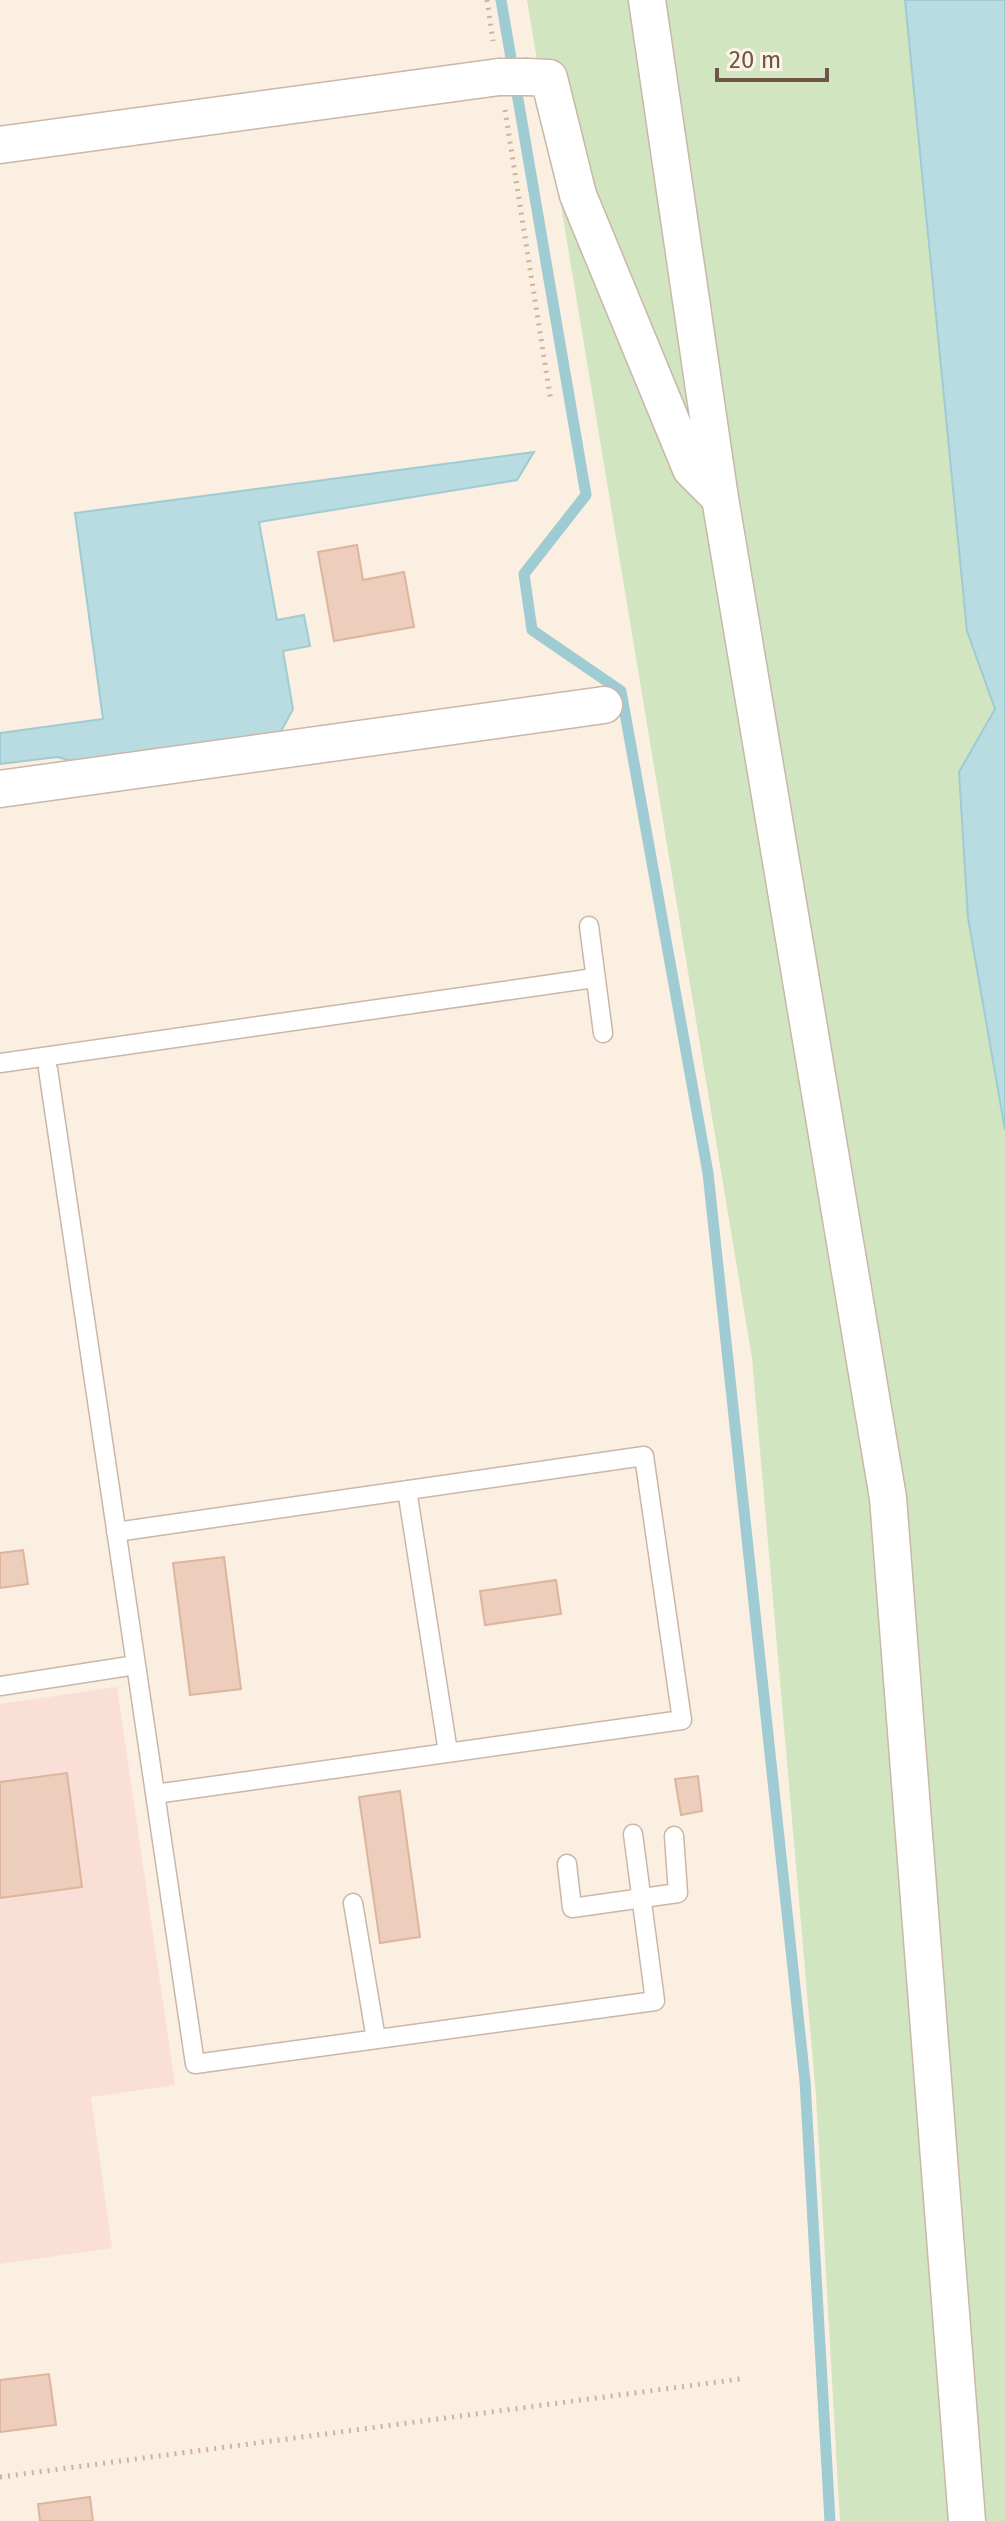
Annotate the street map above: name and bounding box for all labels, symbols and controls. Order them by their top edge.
scale bar [717,32,827,82]
text: 20 m [729,46,781,74]

